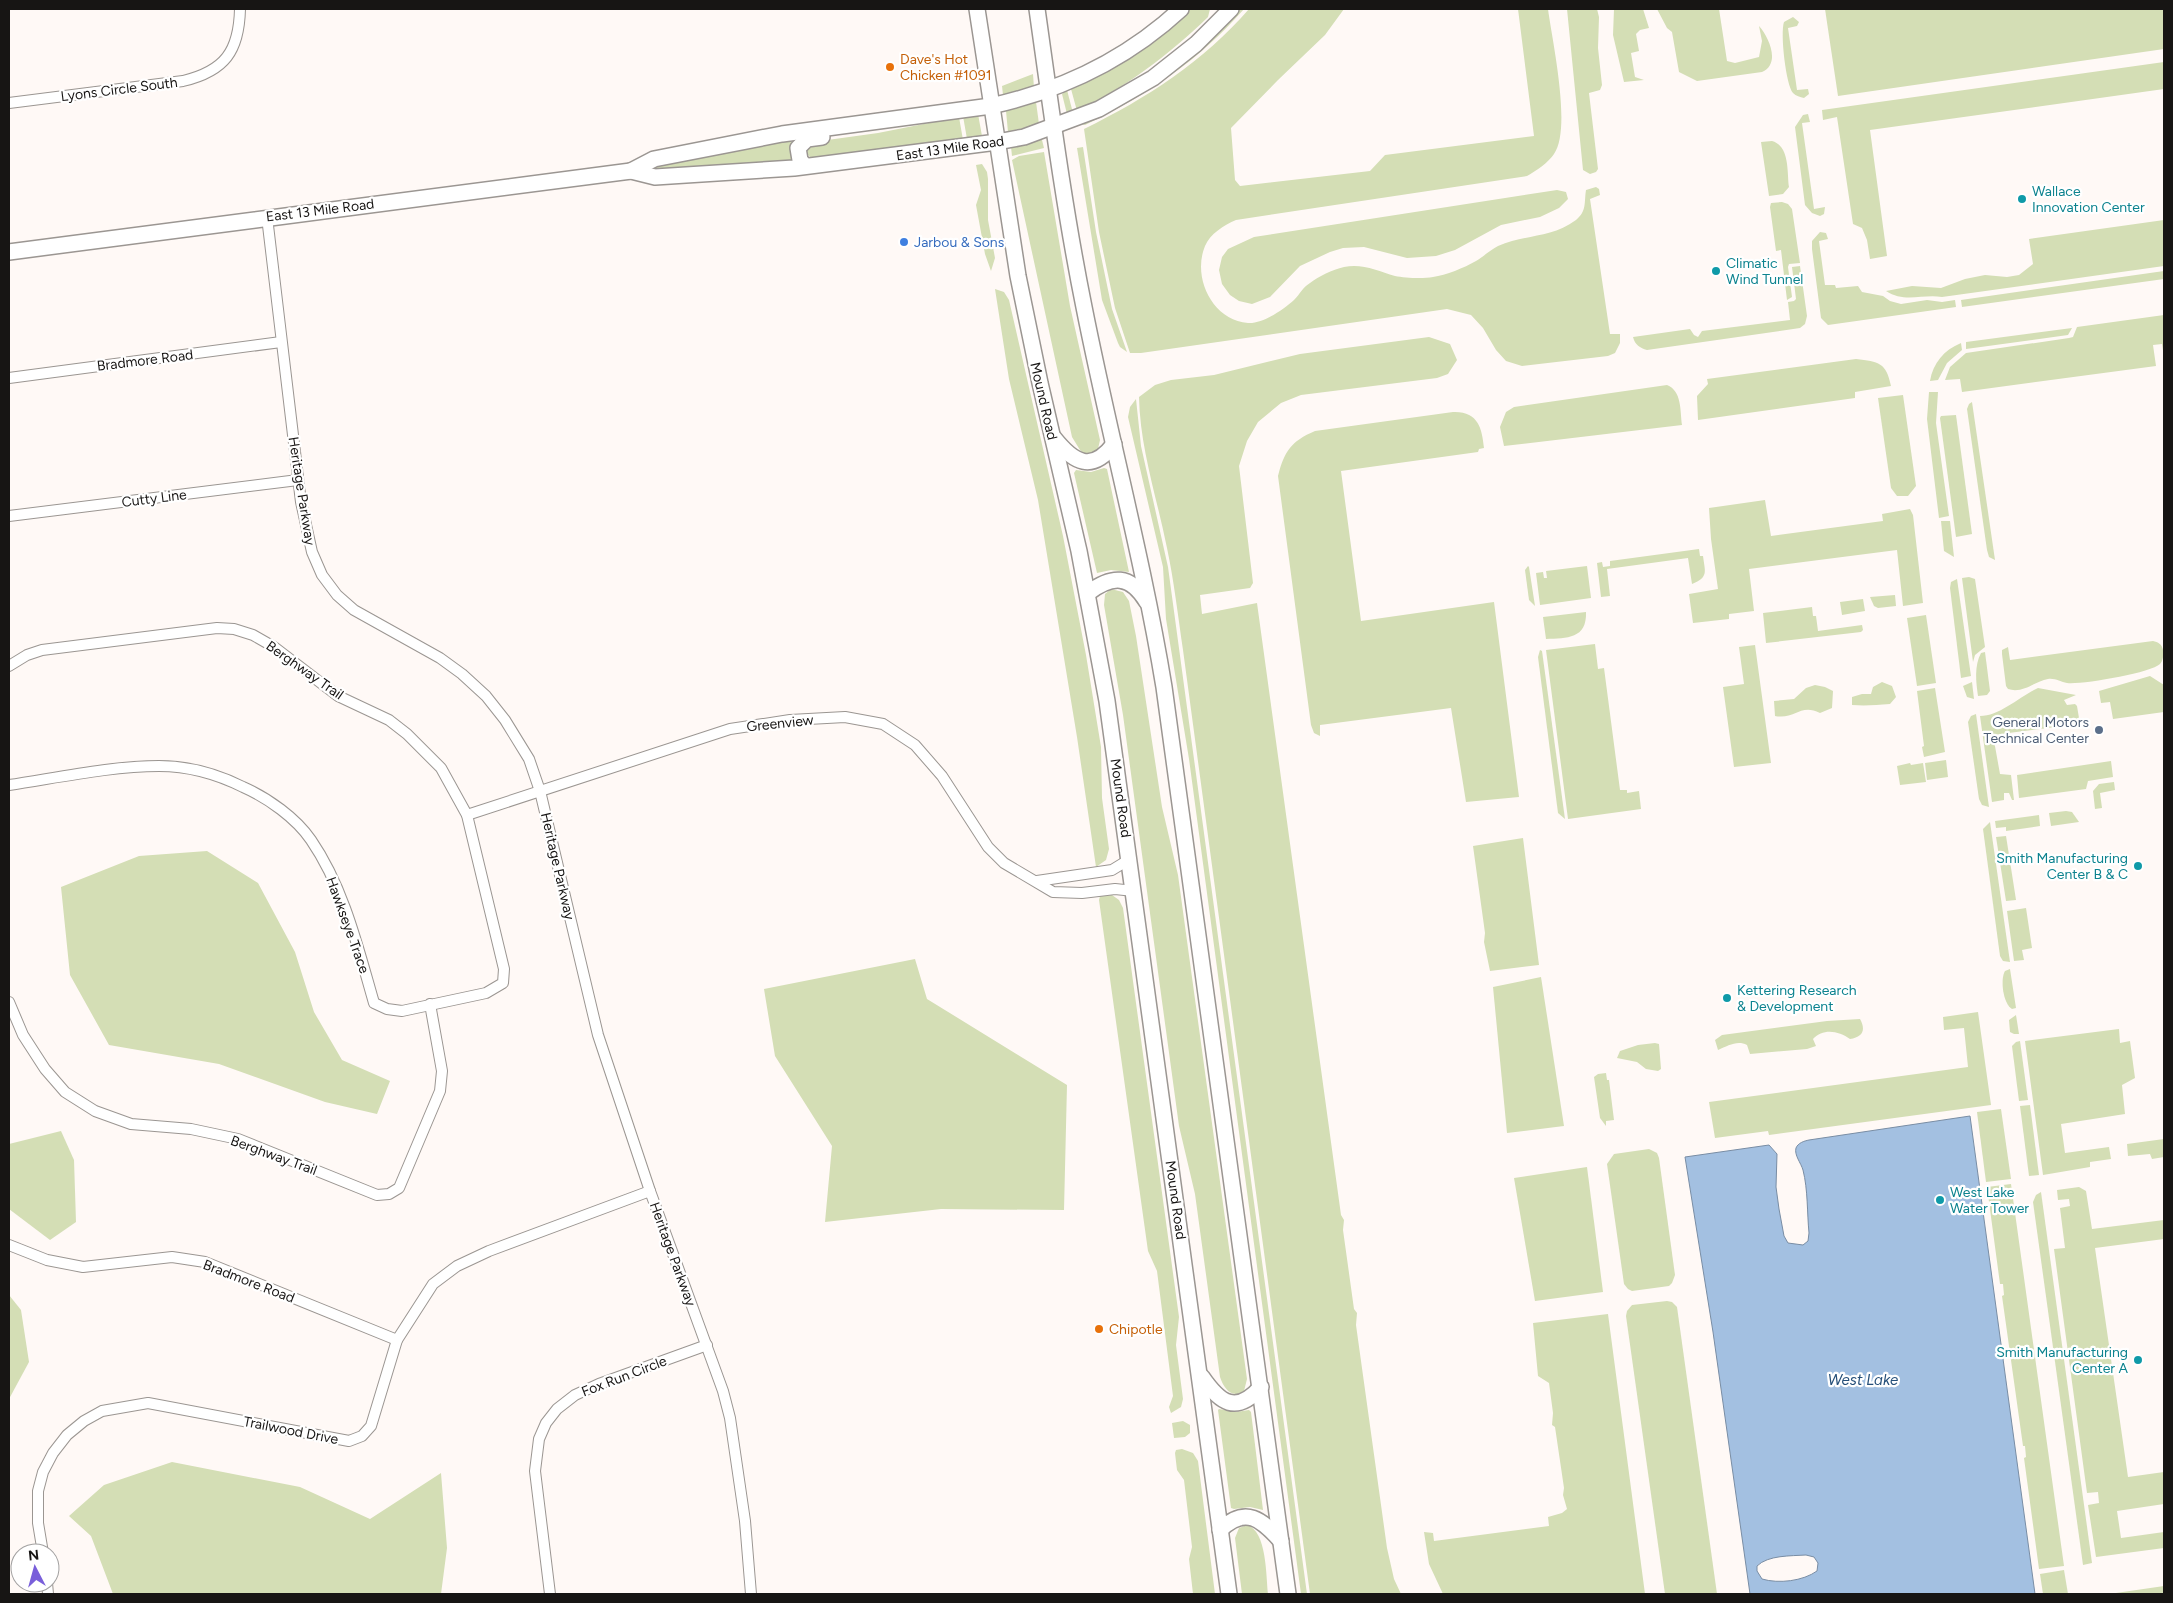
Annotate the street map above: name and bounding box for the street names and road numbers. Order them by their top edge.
street label: Lyons Circle South [60,74,179,105]
street label: East 13 Mile Road [895,132,1005,165]
street label: East 13 Mile Road [265,195,375,226]
street label: Bradmore Road [96,346,194,375]
street label: Mound Road [1026,360,1061,442]
street label: Heritage Parkway [285,436,319,547]
street label: Cutty Line [121,486,188,511]
street label: Berghway Trail [263,637,347,703]
street label: Greenview [746,712,814,735]
street label: Mound Road [1107,758,1134,839]
street label: Heritage Parkway [537,811,578,922]
street label: Hawkseye Trace [322,874,373,976]
street label: Berghway Trail [228,1132,319,1179]
street label: Mound Road [1162,1160,1189,1241]
street label: Heritage Parkway [646,1200,699,1309]
street label: Bradmore Road [201,1256,297,1307]
street label: Fox Run Circle [579,1352,670,1401]
street label: Trailwood Drive [242,1413,340,1448]

